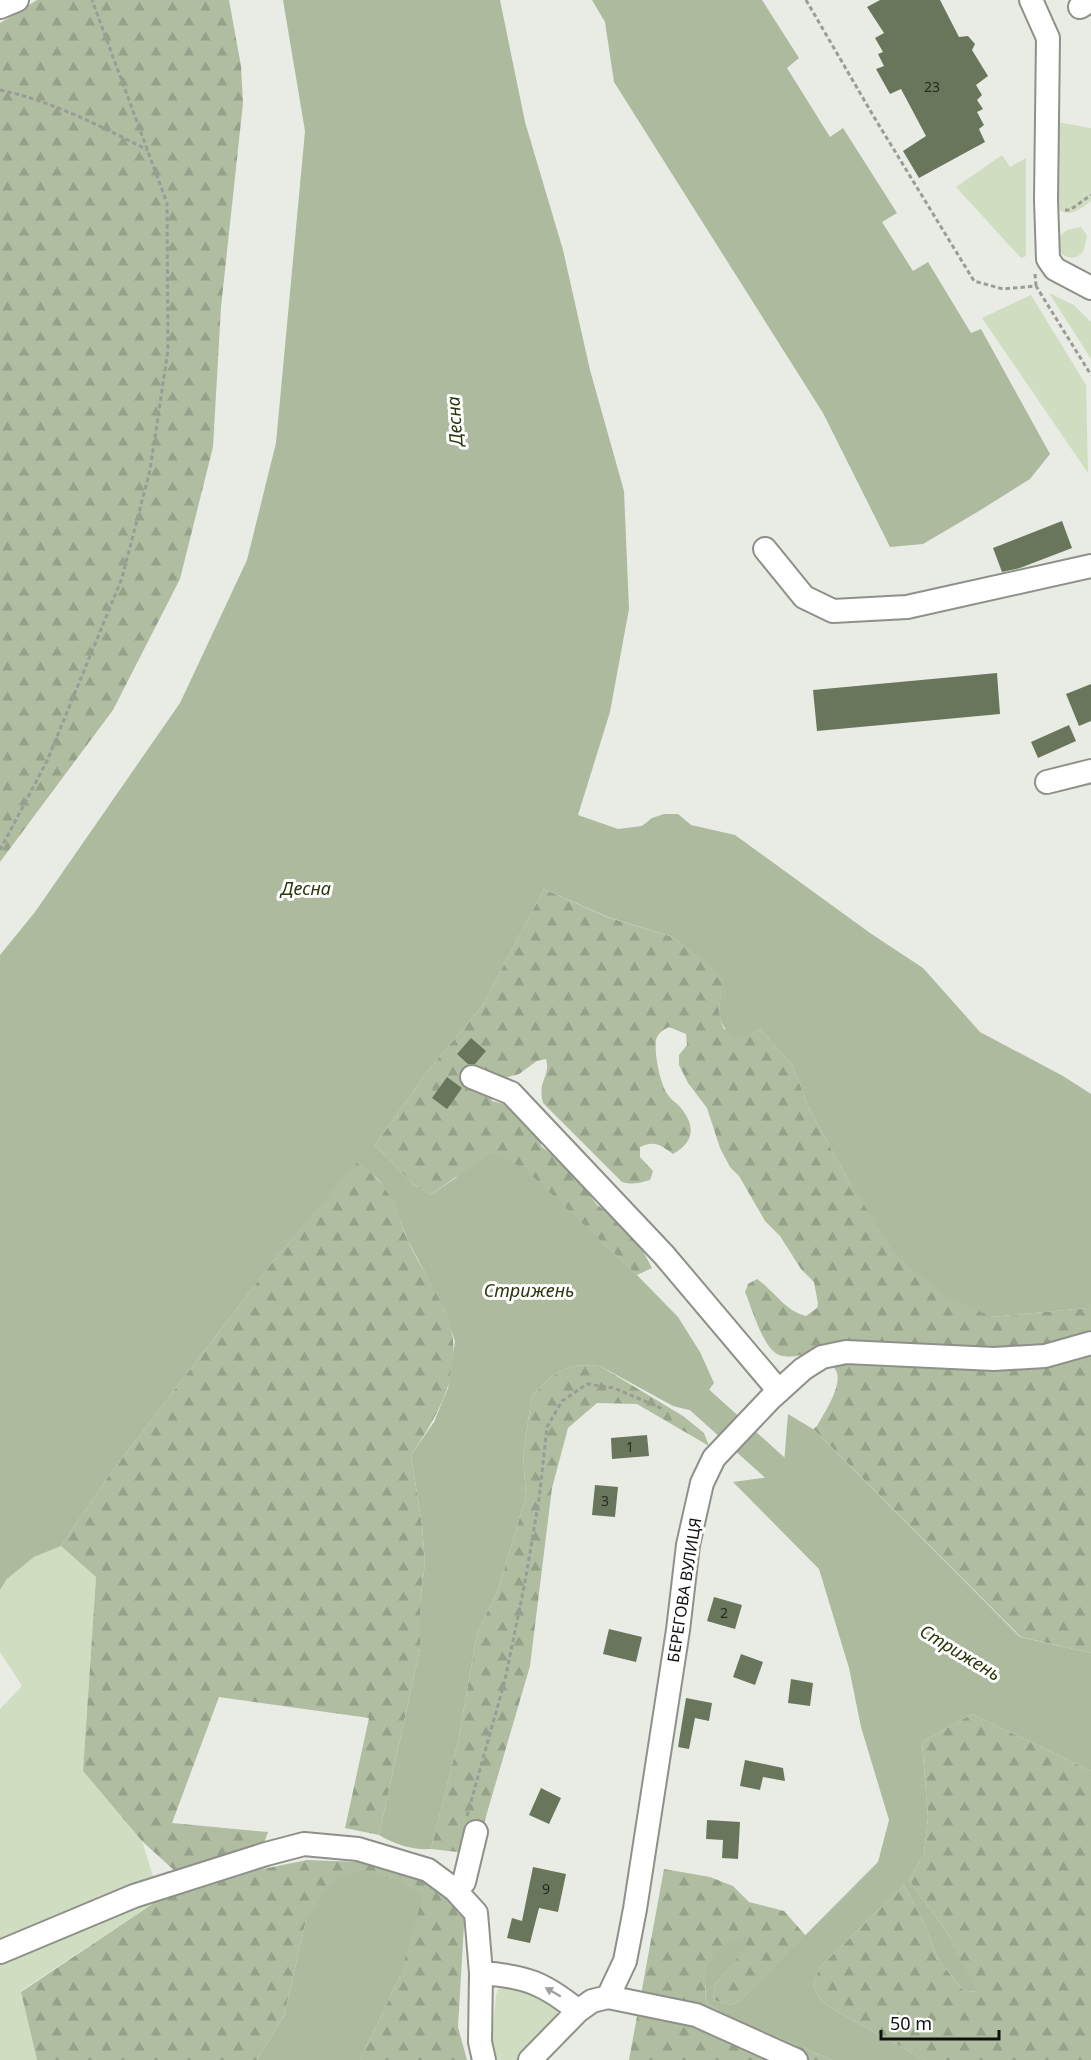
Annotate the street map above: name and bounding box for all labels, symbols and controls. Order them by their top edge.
house number: 23 [924,77,940,96]
water label: Десна [440,395,468,449]
water label: Десна [279,876,331,900]
water label: Стрижень [484,1278,574,1302]
house number: 1 [626,1437,634,1456]
house number: 3 [601,1491,609,1510]
street label: БЕРЕГОВА ВУЛИЦЯ [662,1516,706,1664]
house number: 2 [720,1603,728,1622]
water label: Стрижень [916,1619,1005,1686]
house number: 9 [542,1879,550,1898]
one-way arrow [545,1987,561,1998]
scale bar [881,2003,1000,2041]
text: 50 m [890,2011,932,2035]

